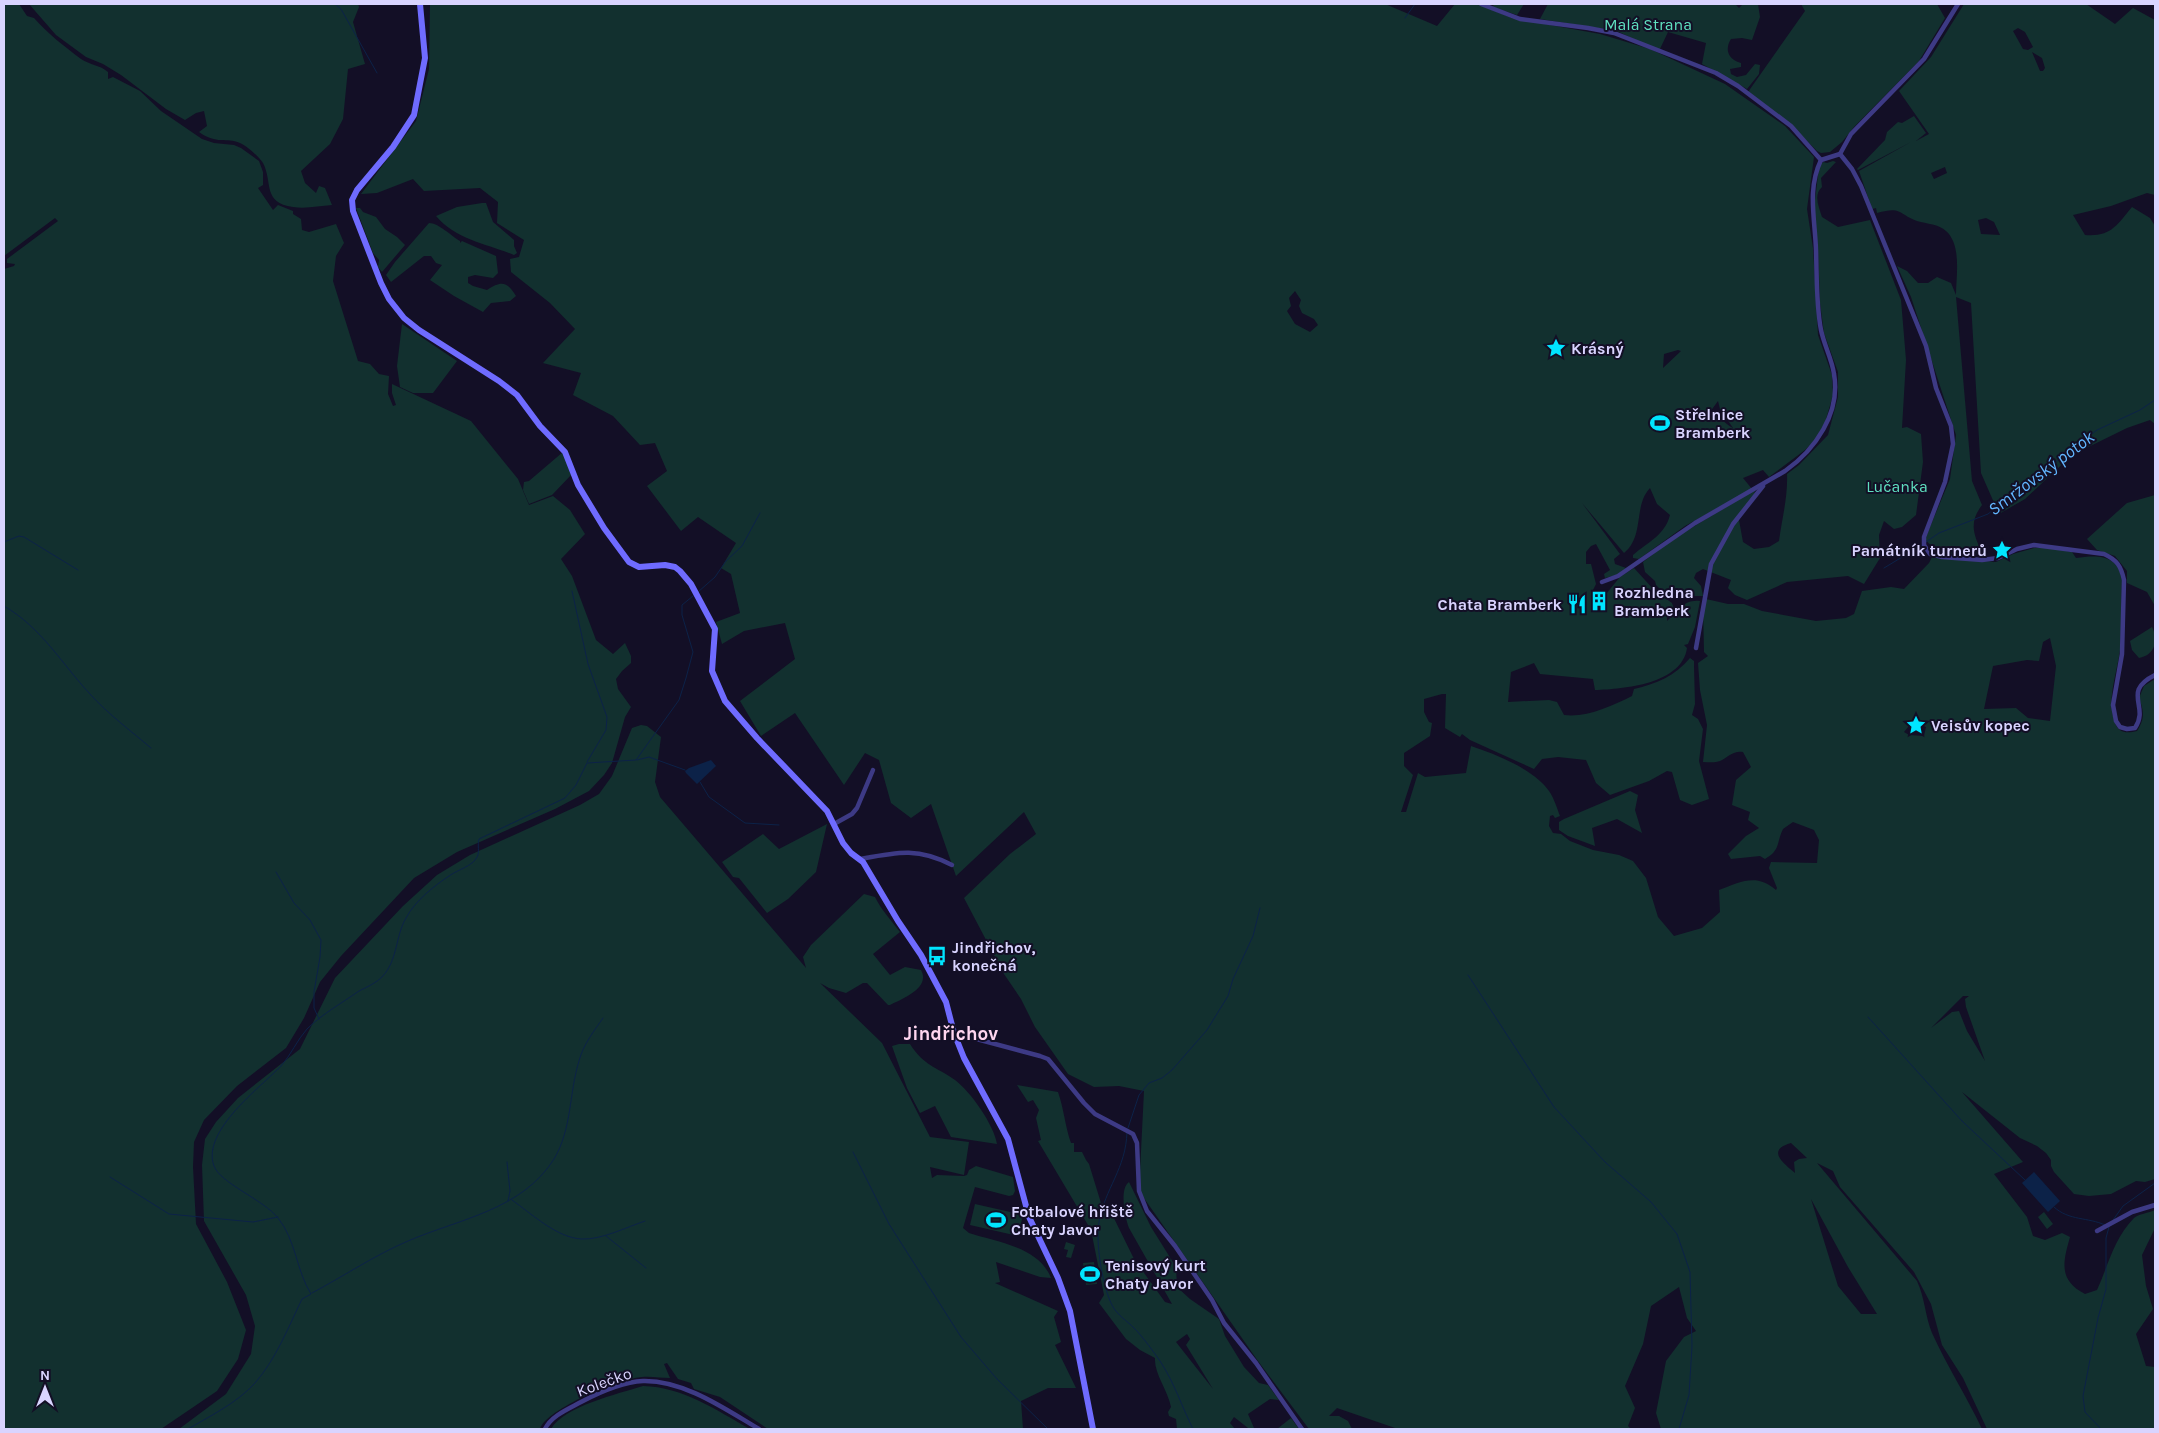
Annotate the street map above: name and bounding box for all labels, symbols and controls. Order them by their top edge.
park label: Malá Strana [1604,15,1692,34]
place icon: Krásný [1545,337,1567,359]
place label: Krásný [1571,339,1624,358]
place label: Střelnice Bramberk [1675,405,1751,442]
sports icon: Střelnice Bramberk [1649,412,1671,434]
water label: Smržovský potok [1983,425,2099,520]
park label: Lučanka [1866,477,1928,496]
place icon: Památník turnerů [1991,539,2013,561]
place label: Památník turnerů [1851,541,1987,560]
place label: Rozhledna Bramberk [1614,583,1694,620]
building icon: Rozhledna Bramberk [1588,590,1610,612]
restaurant icon: Chata Bramberk [1566,593,1588,615]
place label: Chata Bramberk [1438,595,1563,614]
place icon: Veisův kopec [1905,714,1927,736]
place label: Veisův kopec [1931,716,2030,735]
place label: Jindřichov, konečná [952,938,1036,975]
bus stop icon: Jindřichov, konečná [926,945,948,967]
district label: Jindřichov [904,1023,998,1045]
place label: Fotbalové hřiště Chaty Javor [1011,1202,1133,1239]
sports icon: Fotbalové hřiště Chaty Javor [985,1209,1007,1231]
place label: Tenisový kurt Chaty Javor [1105,1256,1206,1293]
sports icon: Tenisový kurt Chaty Javor [1079,1263,1101,1285]
north arrow [20,1363,70,1413]
street label: Kolečko [574,1363,634,1401]
text: N [40,1367,50,1384]

